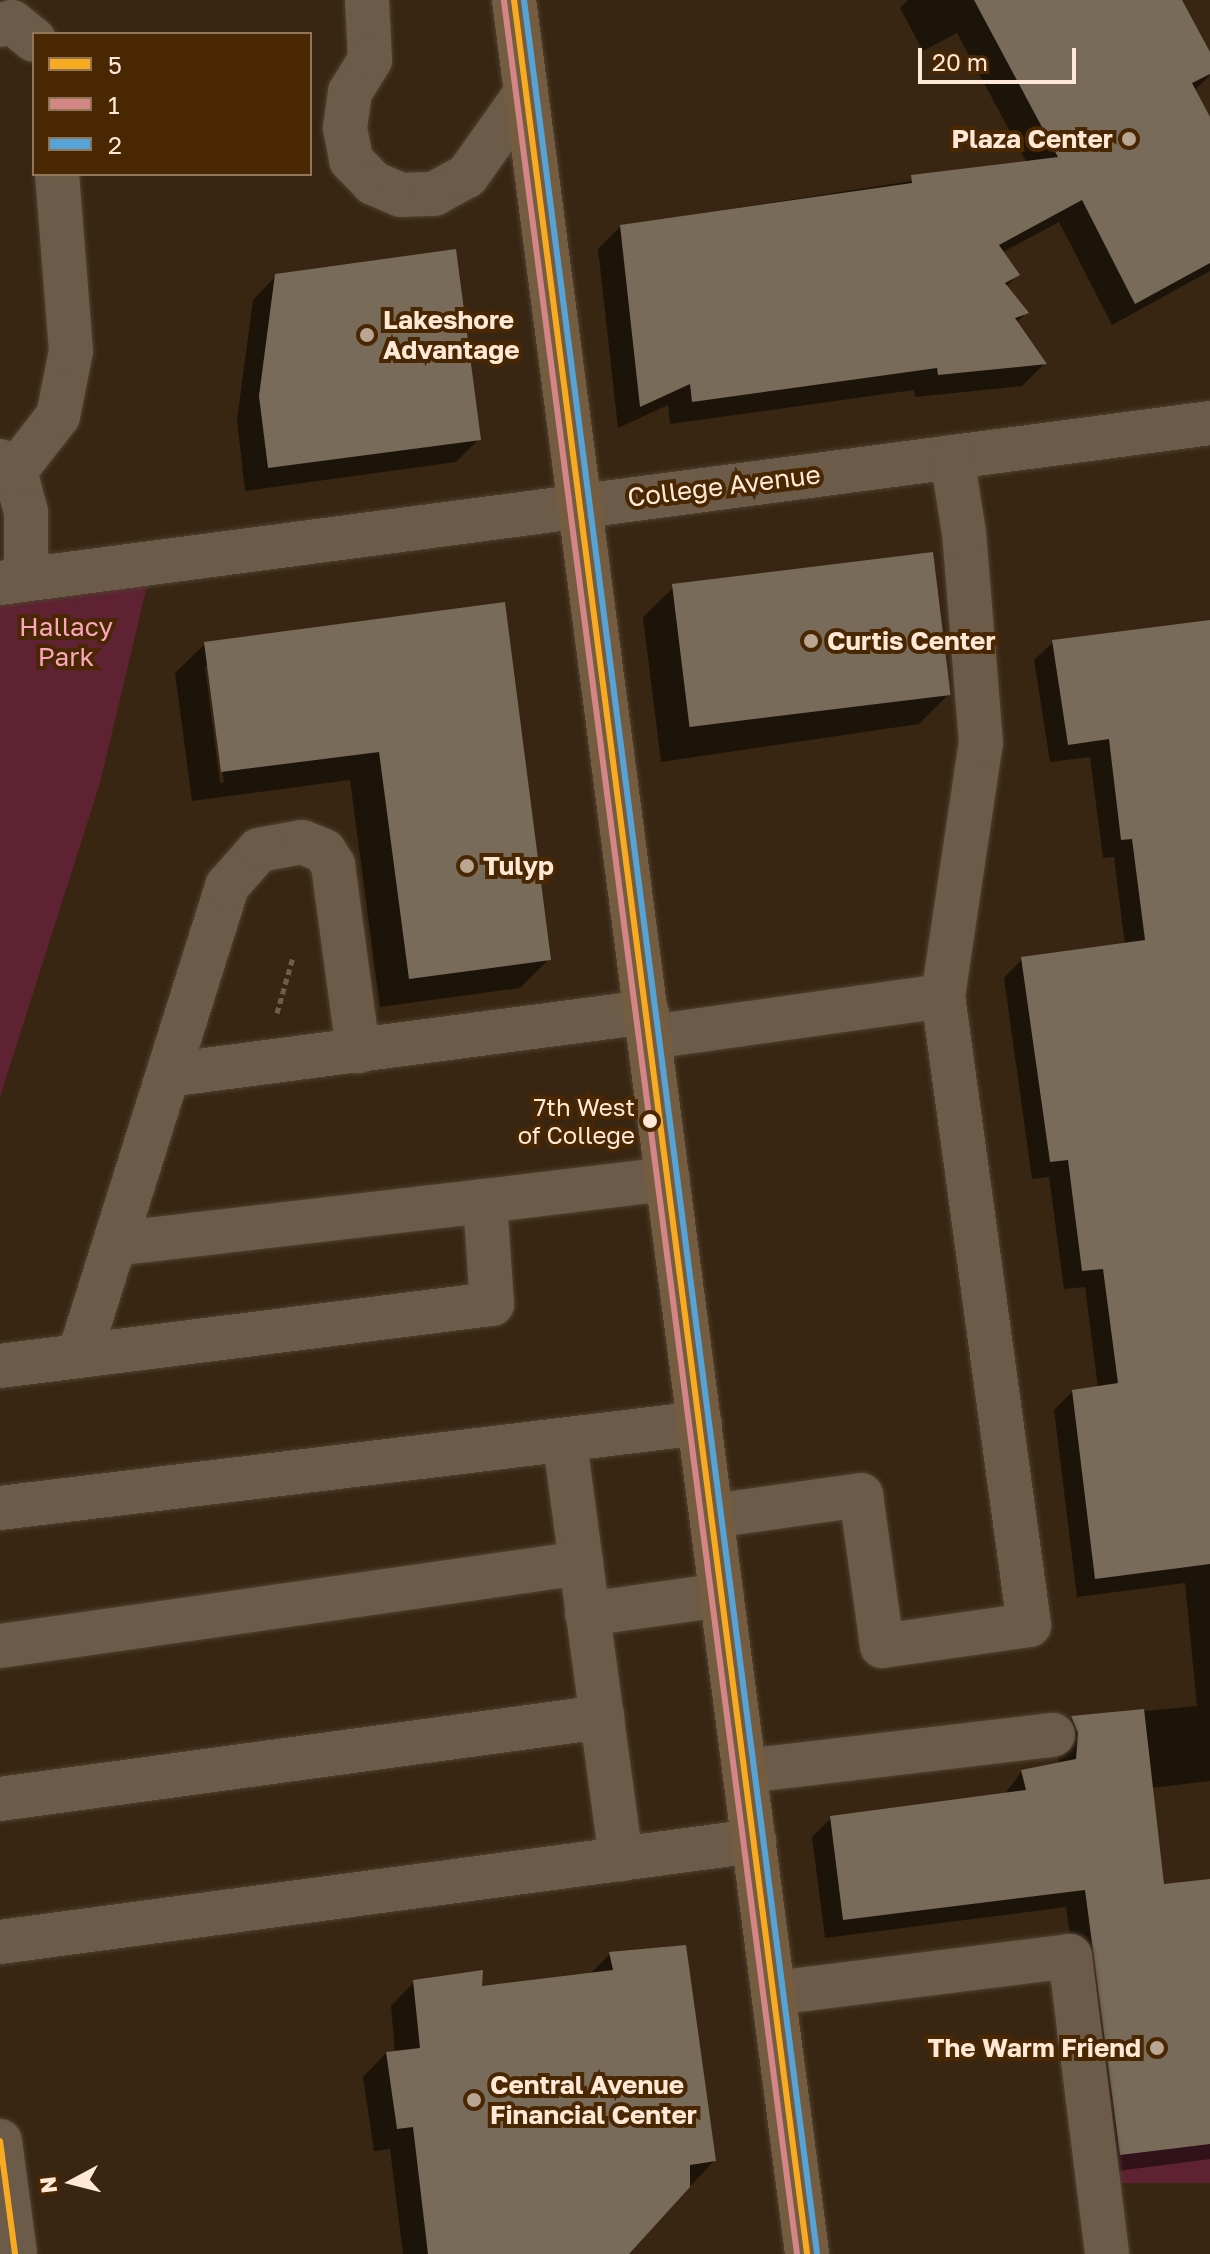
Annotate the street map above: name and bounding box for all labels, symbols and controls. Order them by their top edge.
legend [32,32,312,176]
scale bar [922,32,1080,82]
text: 20 m [932,47,988,76]
text: 5 [108,50,122,79]
text: 1 [108,90,120,119]
place label: Plaza Center [952,123,1113,155]
text: 2 [108,130,122,159]
marker: Plaza Center [1120,130,1138,148]
place label: Lakeshore Advantage [383,304,520,366]
marker: Lakeshore Advantage [358,326,376,344]
street label: College Avenue [626,459,822,513]
park label: Hallacy Park [19,611,113,672]
place label: Curtis Center [827,625,996,657]
marker: Curtis Center [802,632,820,650]
place label: Tulyp [483,850,554,882]
marker: Tulyp [458,857,476,875]
place label: 7th West of College [518,1093,635,1149]
marker: 7th West of College [642,1113,658,1129]
place label: The Warm Friend [928,2032,1141,2064]
marker: The Warm Friend [1148,2039,1166,2057]
place label: Central Avenue Financial Center [490,2069,697,2130]
marker: Central Avenue Financial Center [465,2091,483,2109]
north arrow [32,2142,112,2222]
text: N [33,2175,62,2195]

